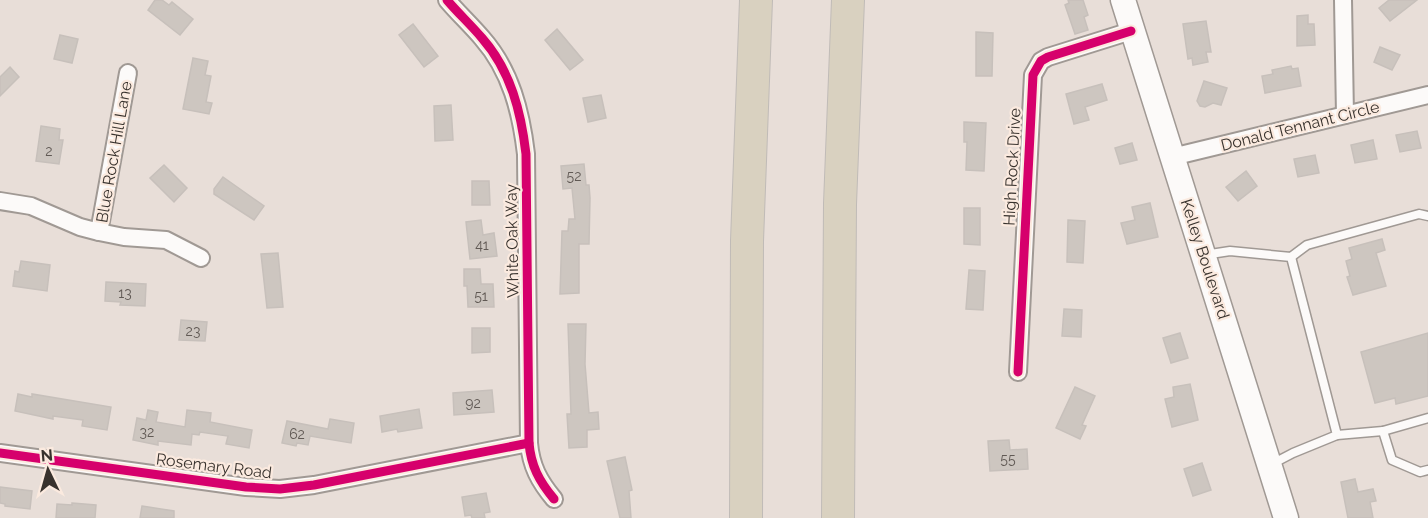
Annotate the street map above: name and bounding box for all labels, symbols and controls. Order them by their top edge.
street label: Blue Rock Hill Lane [92,80,136,224]
street label: Donald Tennant Circle [1219,97,1381,155]
street label: High Rock Drive [999,108,1025,226]
house number: 2 [45,143,53,159]
house number: 52 [567,168,581,184]
street label: White Oak Way [502,184,522,298]
street label: Kelley Boulevard [1177,197,1233,321]
house number: 41 [475,237,489,253]
house number: 13 [118,285,132,301]
house number: 51 [474,288,488,304]
house number: 23 [186,323,200,339]
house number: 92 [465,395,481,411]
house number: 32 [140,424,154,440]
house number: 62 [289,426,305,442]
north arrow [18,440,78,500]
text: N [40,446,54,466]
street label: Rosemary Road [155,449,273,483]
house number: 55 [1000,451,1016,467]

